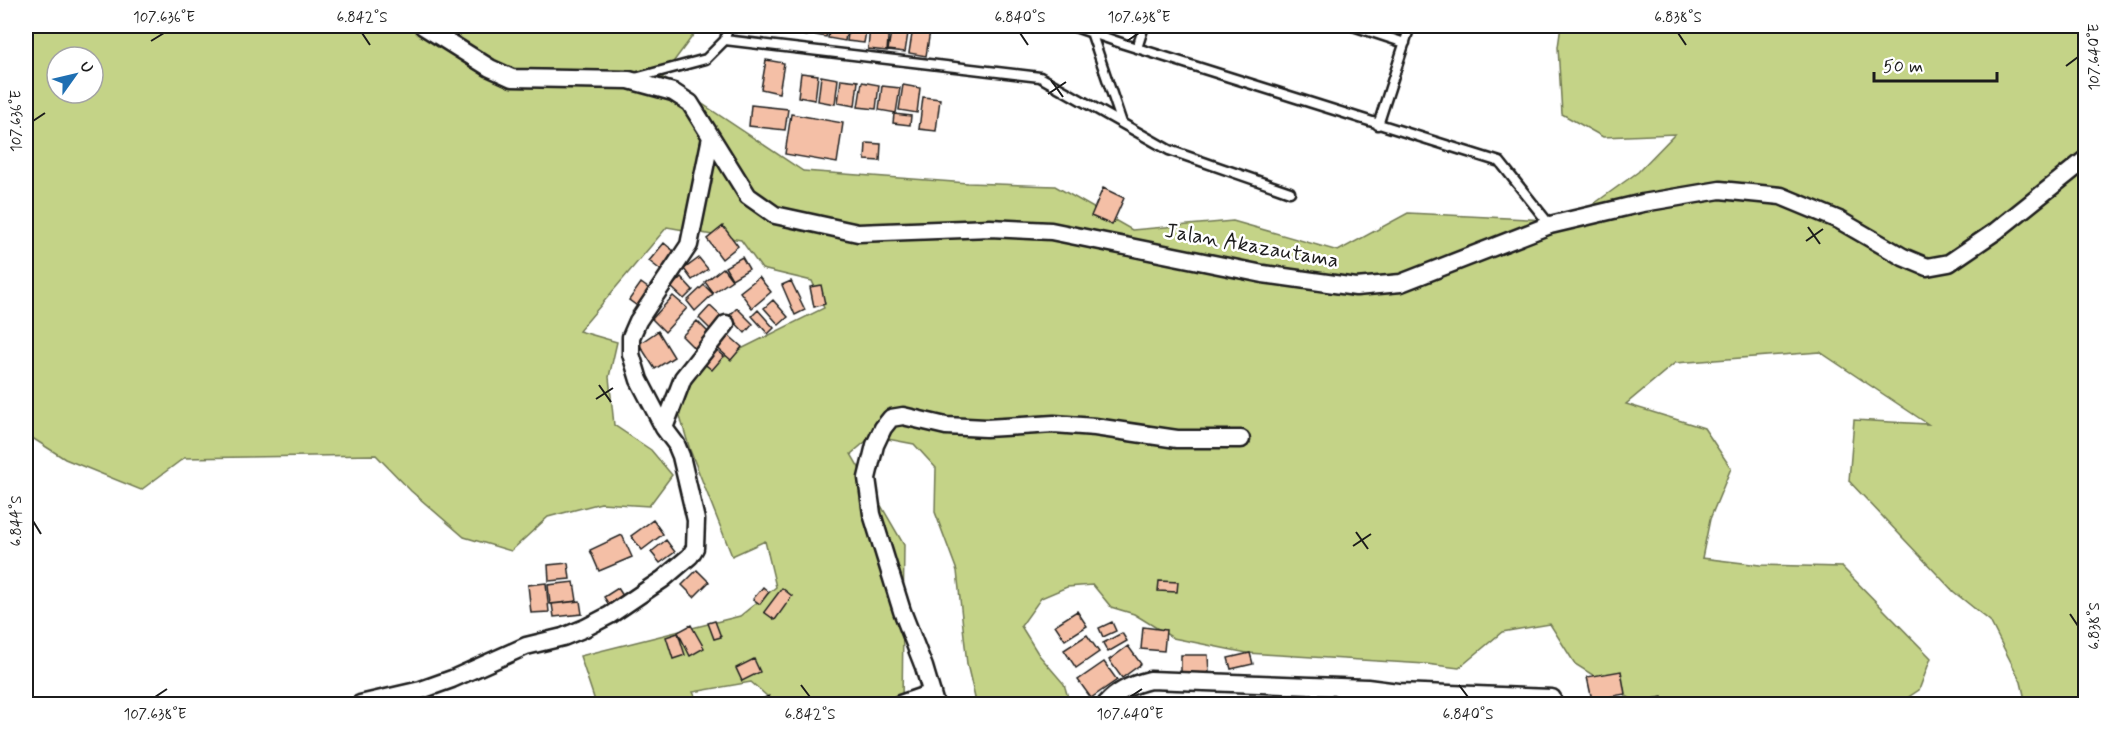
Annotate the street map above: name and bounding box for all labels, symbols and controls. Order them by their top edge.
text: 107.636°E [133,8,195,28]
text: 6.842°S [336,8,388,28]
text: 6.840°S [994,8,1046,28]
text: 107.638°E [1107,8,1171,28]
text: 6.838°S [1654,8,1702,28]
text: 107.640°E [2085,23,2105,90]
north arrow [45,45,105,105]
scale bar [1874,45,1997,83]
text: 50 m [1883,55,1923,79]
text: U [75,57,98,78]
text: 107.636°E [7,90,27,152]
street label: Jalan Akazautama [1163,217,1341,275]
text: 6.844°S [7,496,27,547]
text: 6.838°S [2085,602,2105,650]
text: 107.638°E [123,705,187,725]
text: 6.842°S [784,705,836,725]
text: 107.640°E [1097,705,1164,725]
text: 6.840°S [1442,705,1494,725]

